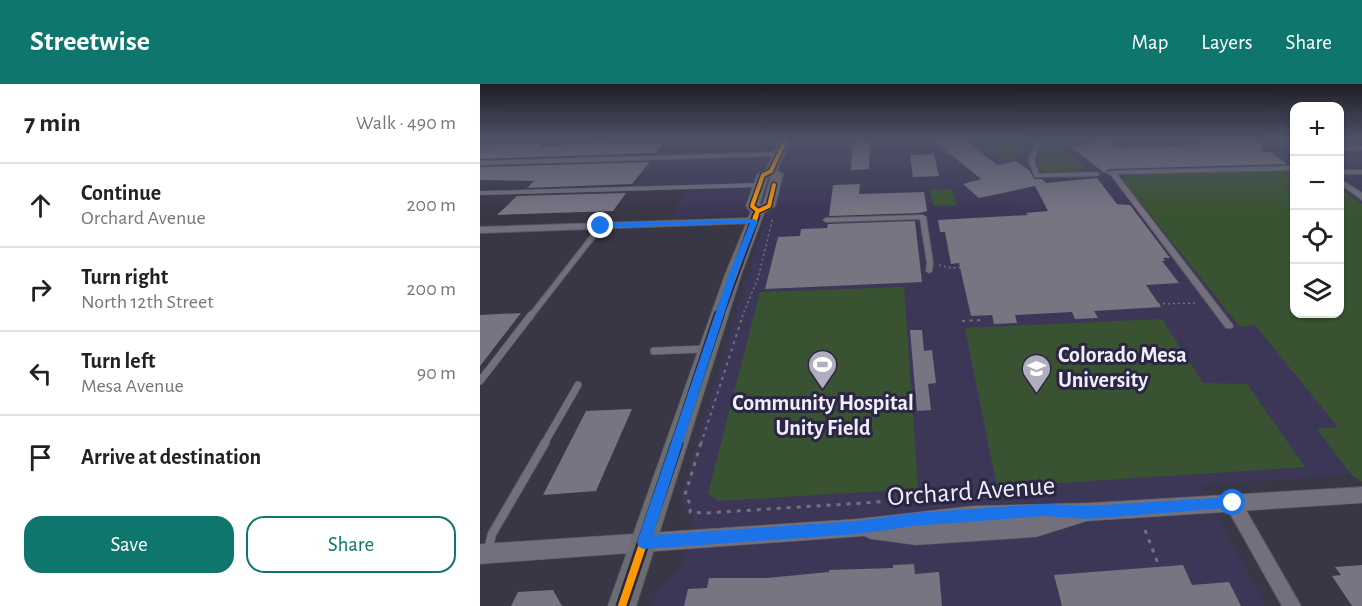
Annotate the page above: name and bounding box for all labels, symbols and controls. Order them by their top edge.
text: Streetwise [30,28,150,56]
text: Map [1132,32,1168,53]
text: Layers [1201,32,1252,53]
text: Share [1285,32,1332,53]
map controls [1290,102,1344,318]
button: + [1290,102,1344,156]
text: 7 min [24,110,81,136]
text: Walk · 490 m [356,113,456,133]
button: − [1290,156,1344,210]
text: Continue [81,182,161,204]
icon: ahead [24,189,57,222]
text: 200 m [406,195,456,215]
text: Orchard Avenue [81,208,206,228]
button: locate [1290,210,1344,264]
route end [587,212,613,238]
button: layers [1290,264,1344,318]
text: Turn right [81,266,168,288]
icon: right [24,273,57,306]
text: 200 m [406,279,456,299]
text: North 12th Street [81,292,214,312]
place label: Colorado Mesa University [1058,344,1187,392]
sports icon: Community Hospital Unity Field [807,348,839,390]
text: Turn left [81,350,155,372]
school or university icon: Colorado Mesa University [1021,352,1053,394]
icon: left [24,357,57,390]
text: 90 m [417,363,456,383]
text: Mesa Avenue [81,376,184,396]
place label: Community Hospital Unity Field [732,392,914,440]
icon: arrive [24,441,57,474]
text: Arrive at destination [81,446,261,468]
street label: Orchard Avenue [886,472,1056,510]
route start [1219,489,1245,515]
button: Save [24,516,234,573]
button: Share [246,516,456,573]

